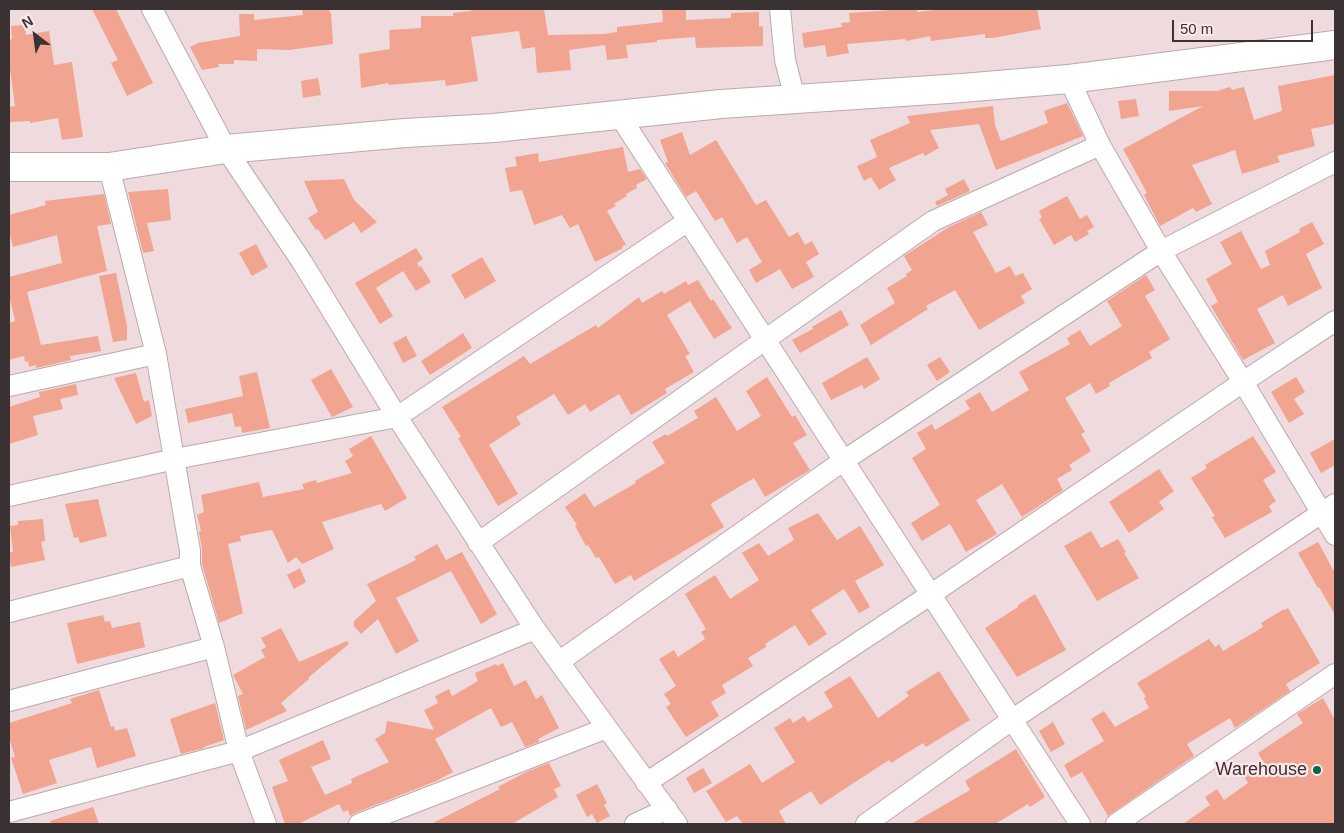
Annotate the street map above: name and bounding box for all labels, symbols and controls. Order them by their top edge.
north arrow [10,10,60,60]
scale bar [1174,10,1315,42]
text: N [19,13,36,31]
text: 50 m [1180,20,1213,37]
place label: Warehouse [1216,759,1307,781]
marker: Warehouse [1311,764,1323,776]

